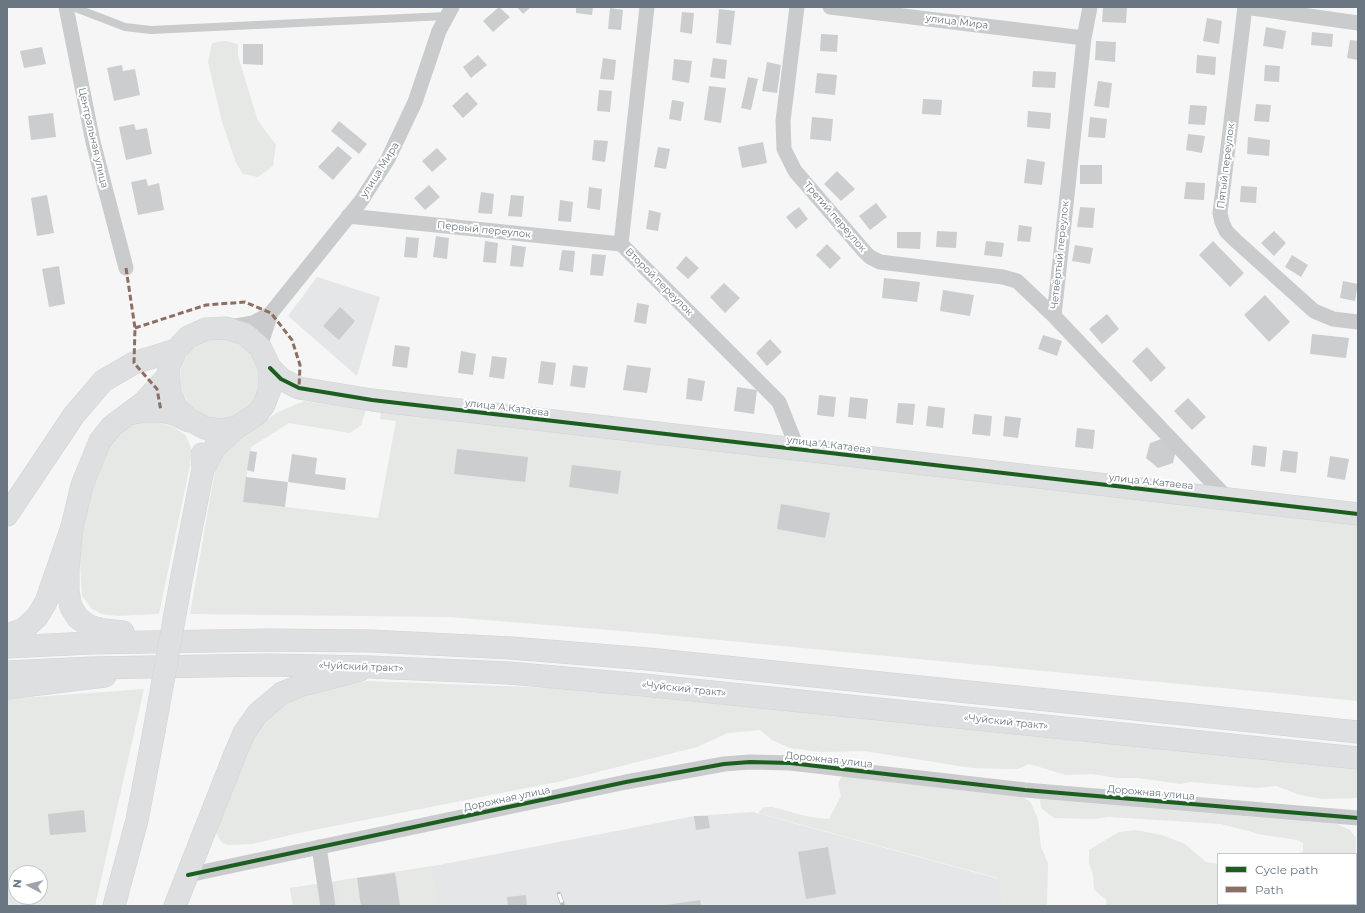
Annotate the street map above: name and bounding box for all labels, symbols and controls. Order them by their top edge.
street label: улица Мира [925,12,989,32]
street label: Центральная улица [76,87,110,189]
street label: Пятый переулок [1215,123,1237,209]
street label: улица Мира [358,140,402,200]
street label: Третий переулок [801,179,869,255]
street label: Четвёртый переулок [1048,200,1072,310]
street label: Первый переулок [436,219,532,241]
street label: Второй переулок [623,246,695,318]
street label: улица А.Катаева [464,397,550,419]
street label: улица А.Катаева [786,434,872,456]
street label: улица А.Катаева [1108,472,1194,492]
street label: «Чуйский тракт» [318,660,404,674]
street label: «Чуйский тракт» [641,679,727,699]
street label: «Чуйский тракт» [963,712,1049,732]
street label: Дорожная улица [785,749,873,771]
street label: Дорожная улица [1107,783,1195,803]
street label: Дорожная улица [463,784,551,814]
legend [1217,853,1357,905]
text: Cycle path [1255,862,1318,877]
north arrow [8,865,48,905]
text: N [10,878,25,889]
text: Path [1255,882,1284,897]

